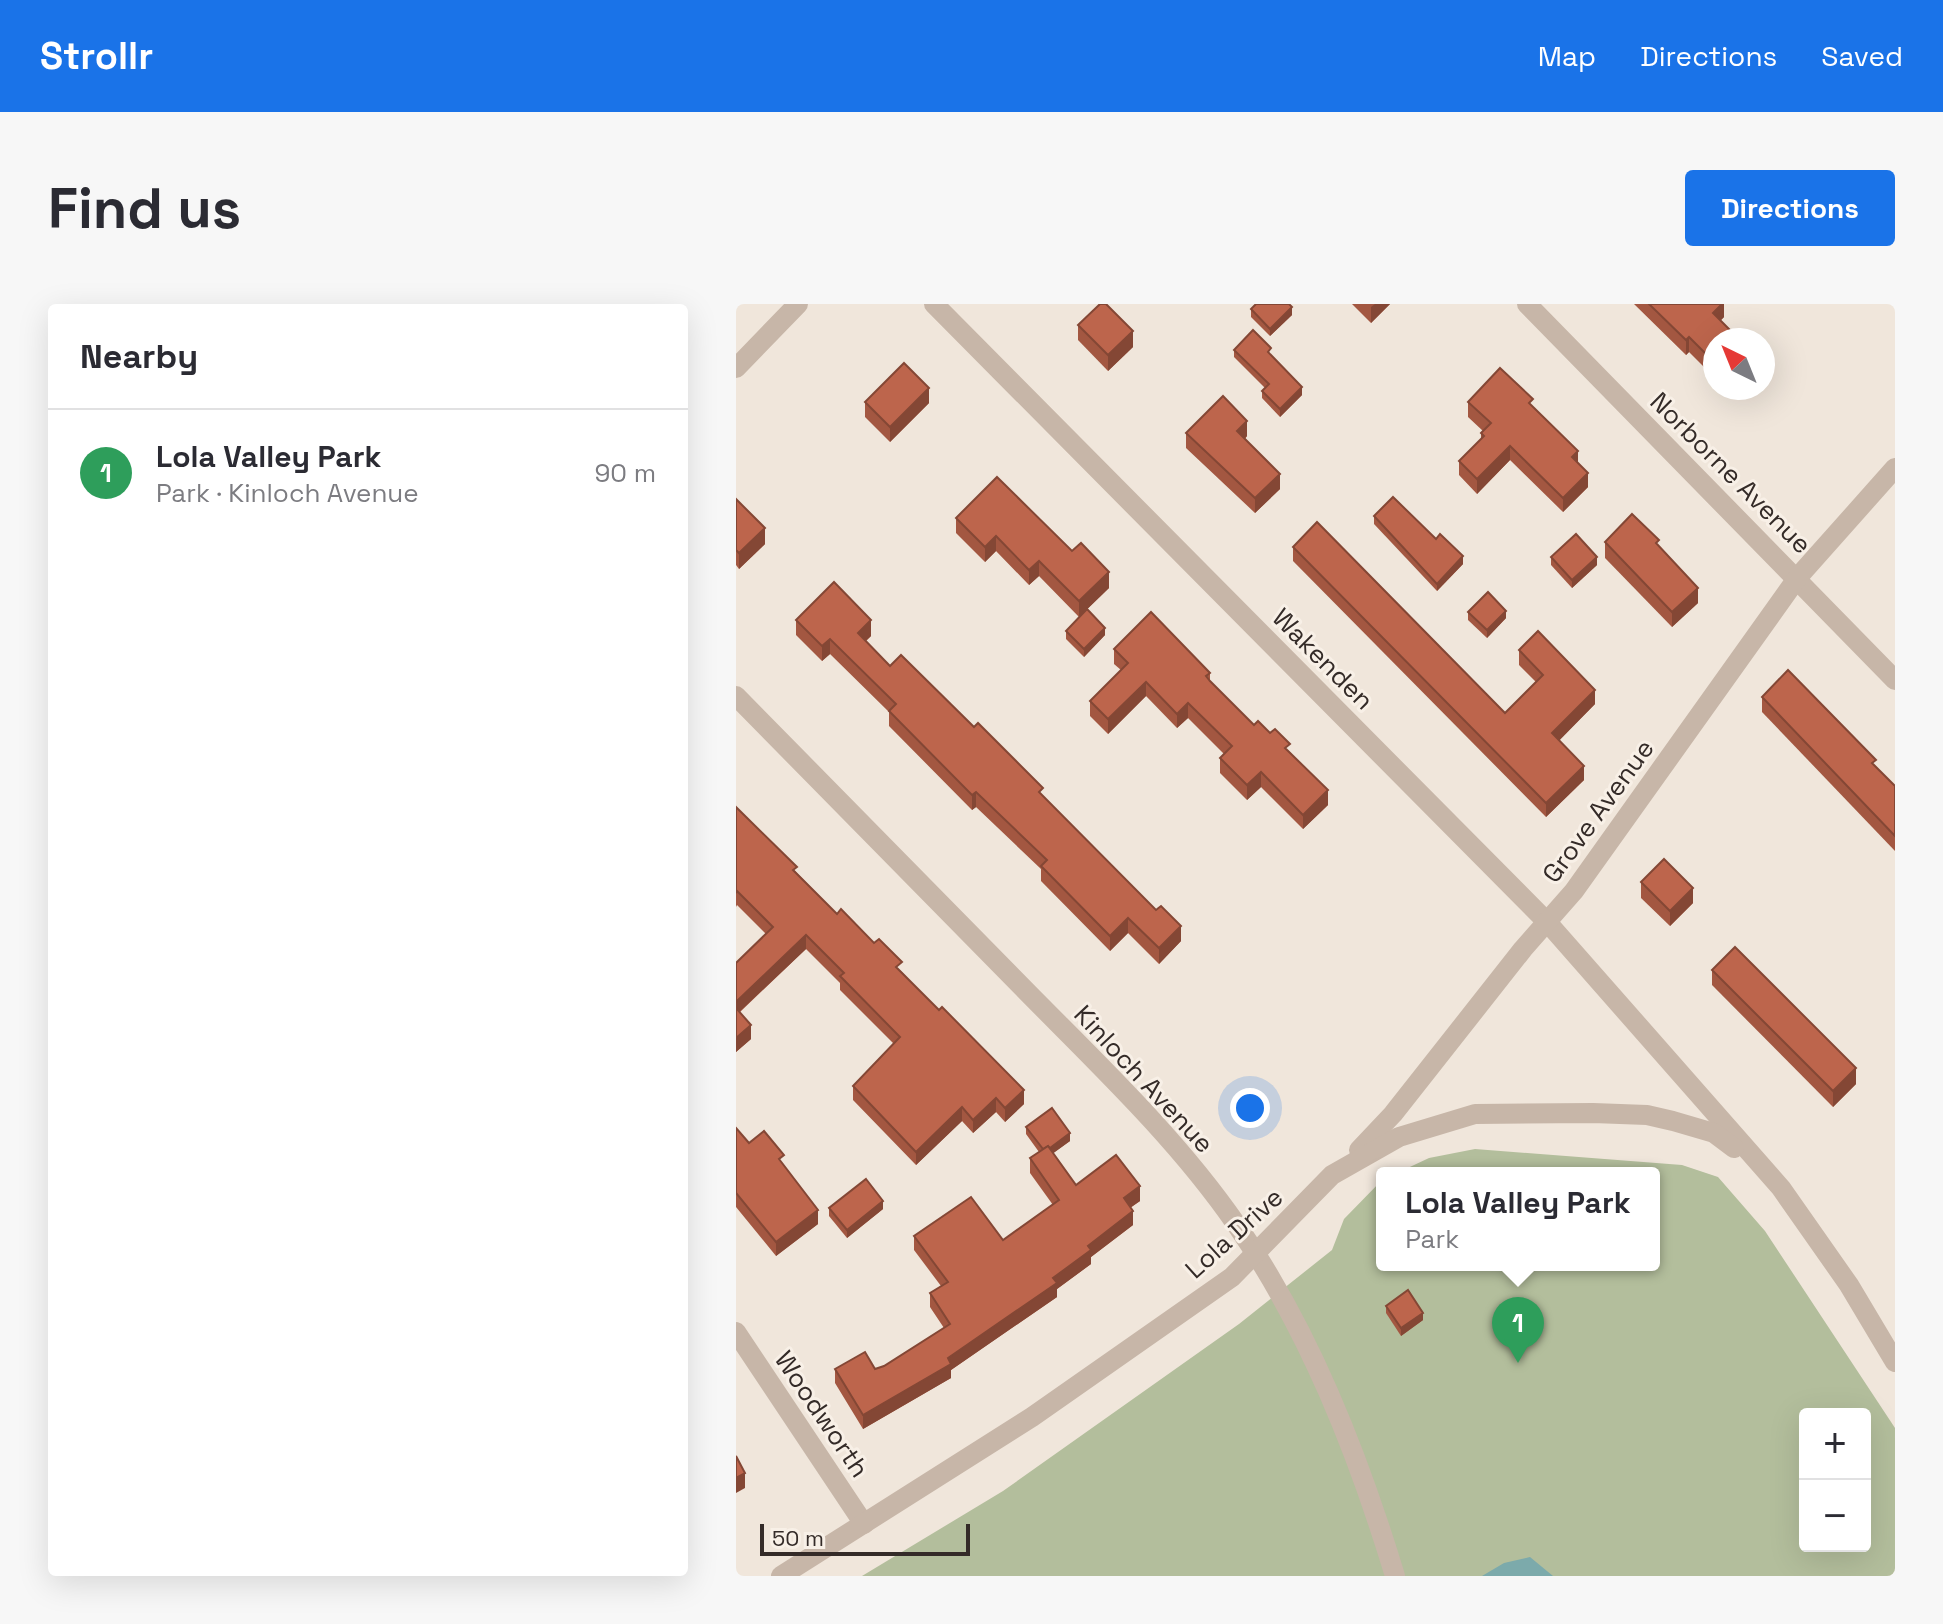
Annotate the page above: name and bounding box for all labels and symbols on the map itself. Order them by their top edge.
north arrow [1703,328,1775,400]
street label: Norborne Avenue [1643,385,1819,561]
street label: Wakenden [1265,601,1381,717]
street label: Grove Avenue [1535,733,1661,889]
street label: Kinloch Avenue [1067,998,1221,1160]
your location [1230,1088,1270,1128]
street label: Lola Drive [1178,1180,1290,1286]
pin: 1 [1492,1297,1544,1363]
street label: Woodworth [767,1344,877,1484]
scale bar [760,1520,970,1556]

